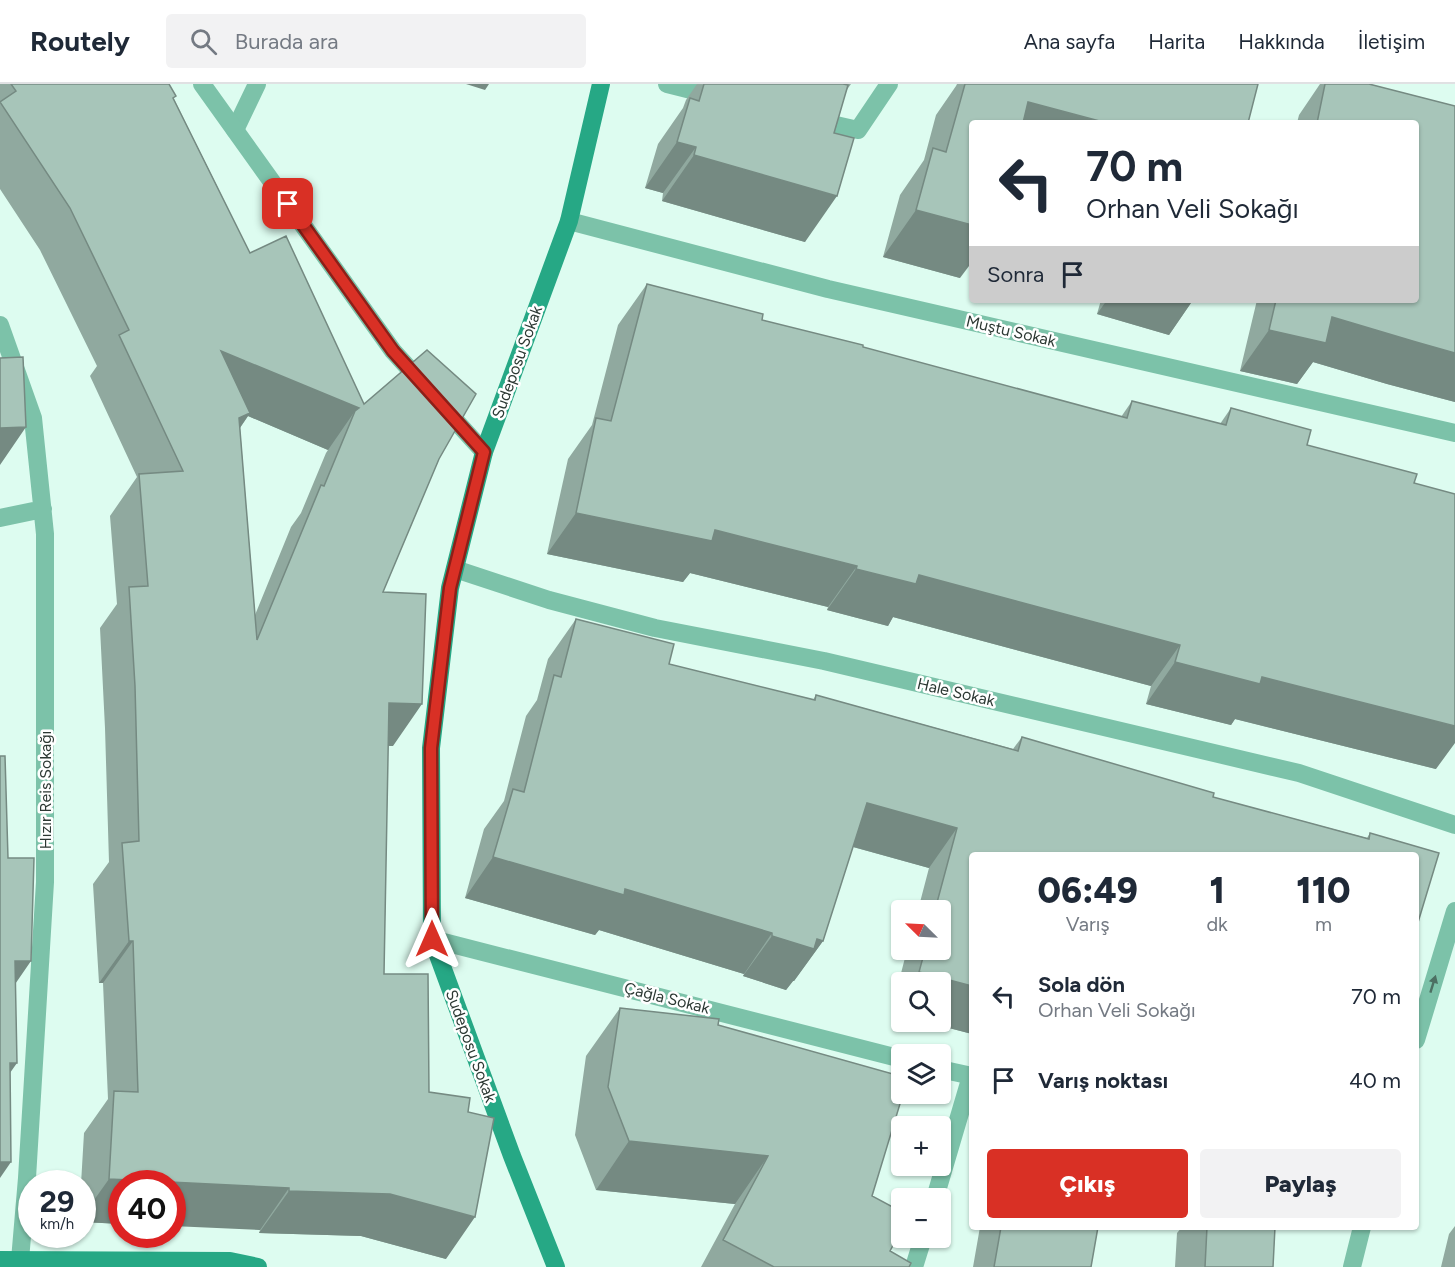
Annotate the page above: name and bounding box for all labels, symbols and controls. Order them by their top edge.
search box [166,14,586,68]
text: Routely [30,24,130,58]
icon: search [187,25,220,58]
text: Burada ara [235,28,339,55]
text: Ana sayfa [1024,29,1115,54]
text: Harita [1148,29,1205,54]
text: Hakkında [1238,29,1325,54]
text: İletişim [1358,29,1425,54]
text: 70 m [1086,141,1183,192]
icon: left [987,144,1065,222]
pin [262,178,313,229]
icon: arrive [271,187,304,220]
text: Orhan Veli Sokağı [1086,192,1299,225]
icon: arrive [1056,258,1089,291]
text: Sonra [987,261,1044,288]
street label: Sudeposu Sokak [488,303,546,421]
street label: Muştu Sokak [964,311,1058,351]
street label: Hale Sokak [915,674,997,710]
street label: Hızır Reis Sokağı [36,731,55,849]
text: 06:49 [1038,869,1138,912]
text: 1 [1209,869,1225,912]
text: 110 [1296,869,1350,912]
north arrow [891,900,951,960]
map controls [891,900,951,1248]
position arrow [400,907,464,971]
text: Varış [1066,912,1110,936]
text: dk [1206,912,1228,936]
text: m [1315,912,1332,936]
text: Sola dön [1038,971,1125,998]
button: search [891,972,951,1032]
one-way arrow [1429,975,1438,993]
street label: Çağla Sokak [622,978,712,1018]
icon: left [987,980,1020,1013]
text: 70 m [1351,983,1401,1010]
street label: Sudeposu Sokak [442,987,500,1105]
text: Orhan Veli Sokağı [1038,998,1196,1022]
button: layers [891,1044,951,1104]
icon: arrive [987,1064,1020,1097]
text: Varış noktası [1038,1067,1168,1094]
text: 40 m [1349,1067,1401,1094]
button: + [891,1116,951,1176]
button: Çıkış [987,1149,1188,1218]
button: Paylaş [1200,1149,1401,1218]
speed limit sign: 40 [108,1170,186,1248]
text: 29 [40,1183,74,1220]
button: − [891,1188,951,1248]
text: km/h [40,1215,74,1233]

